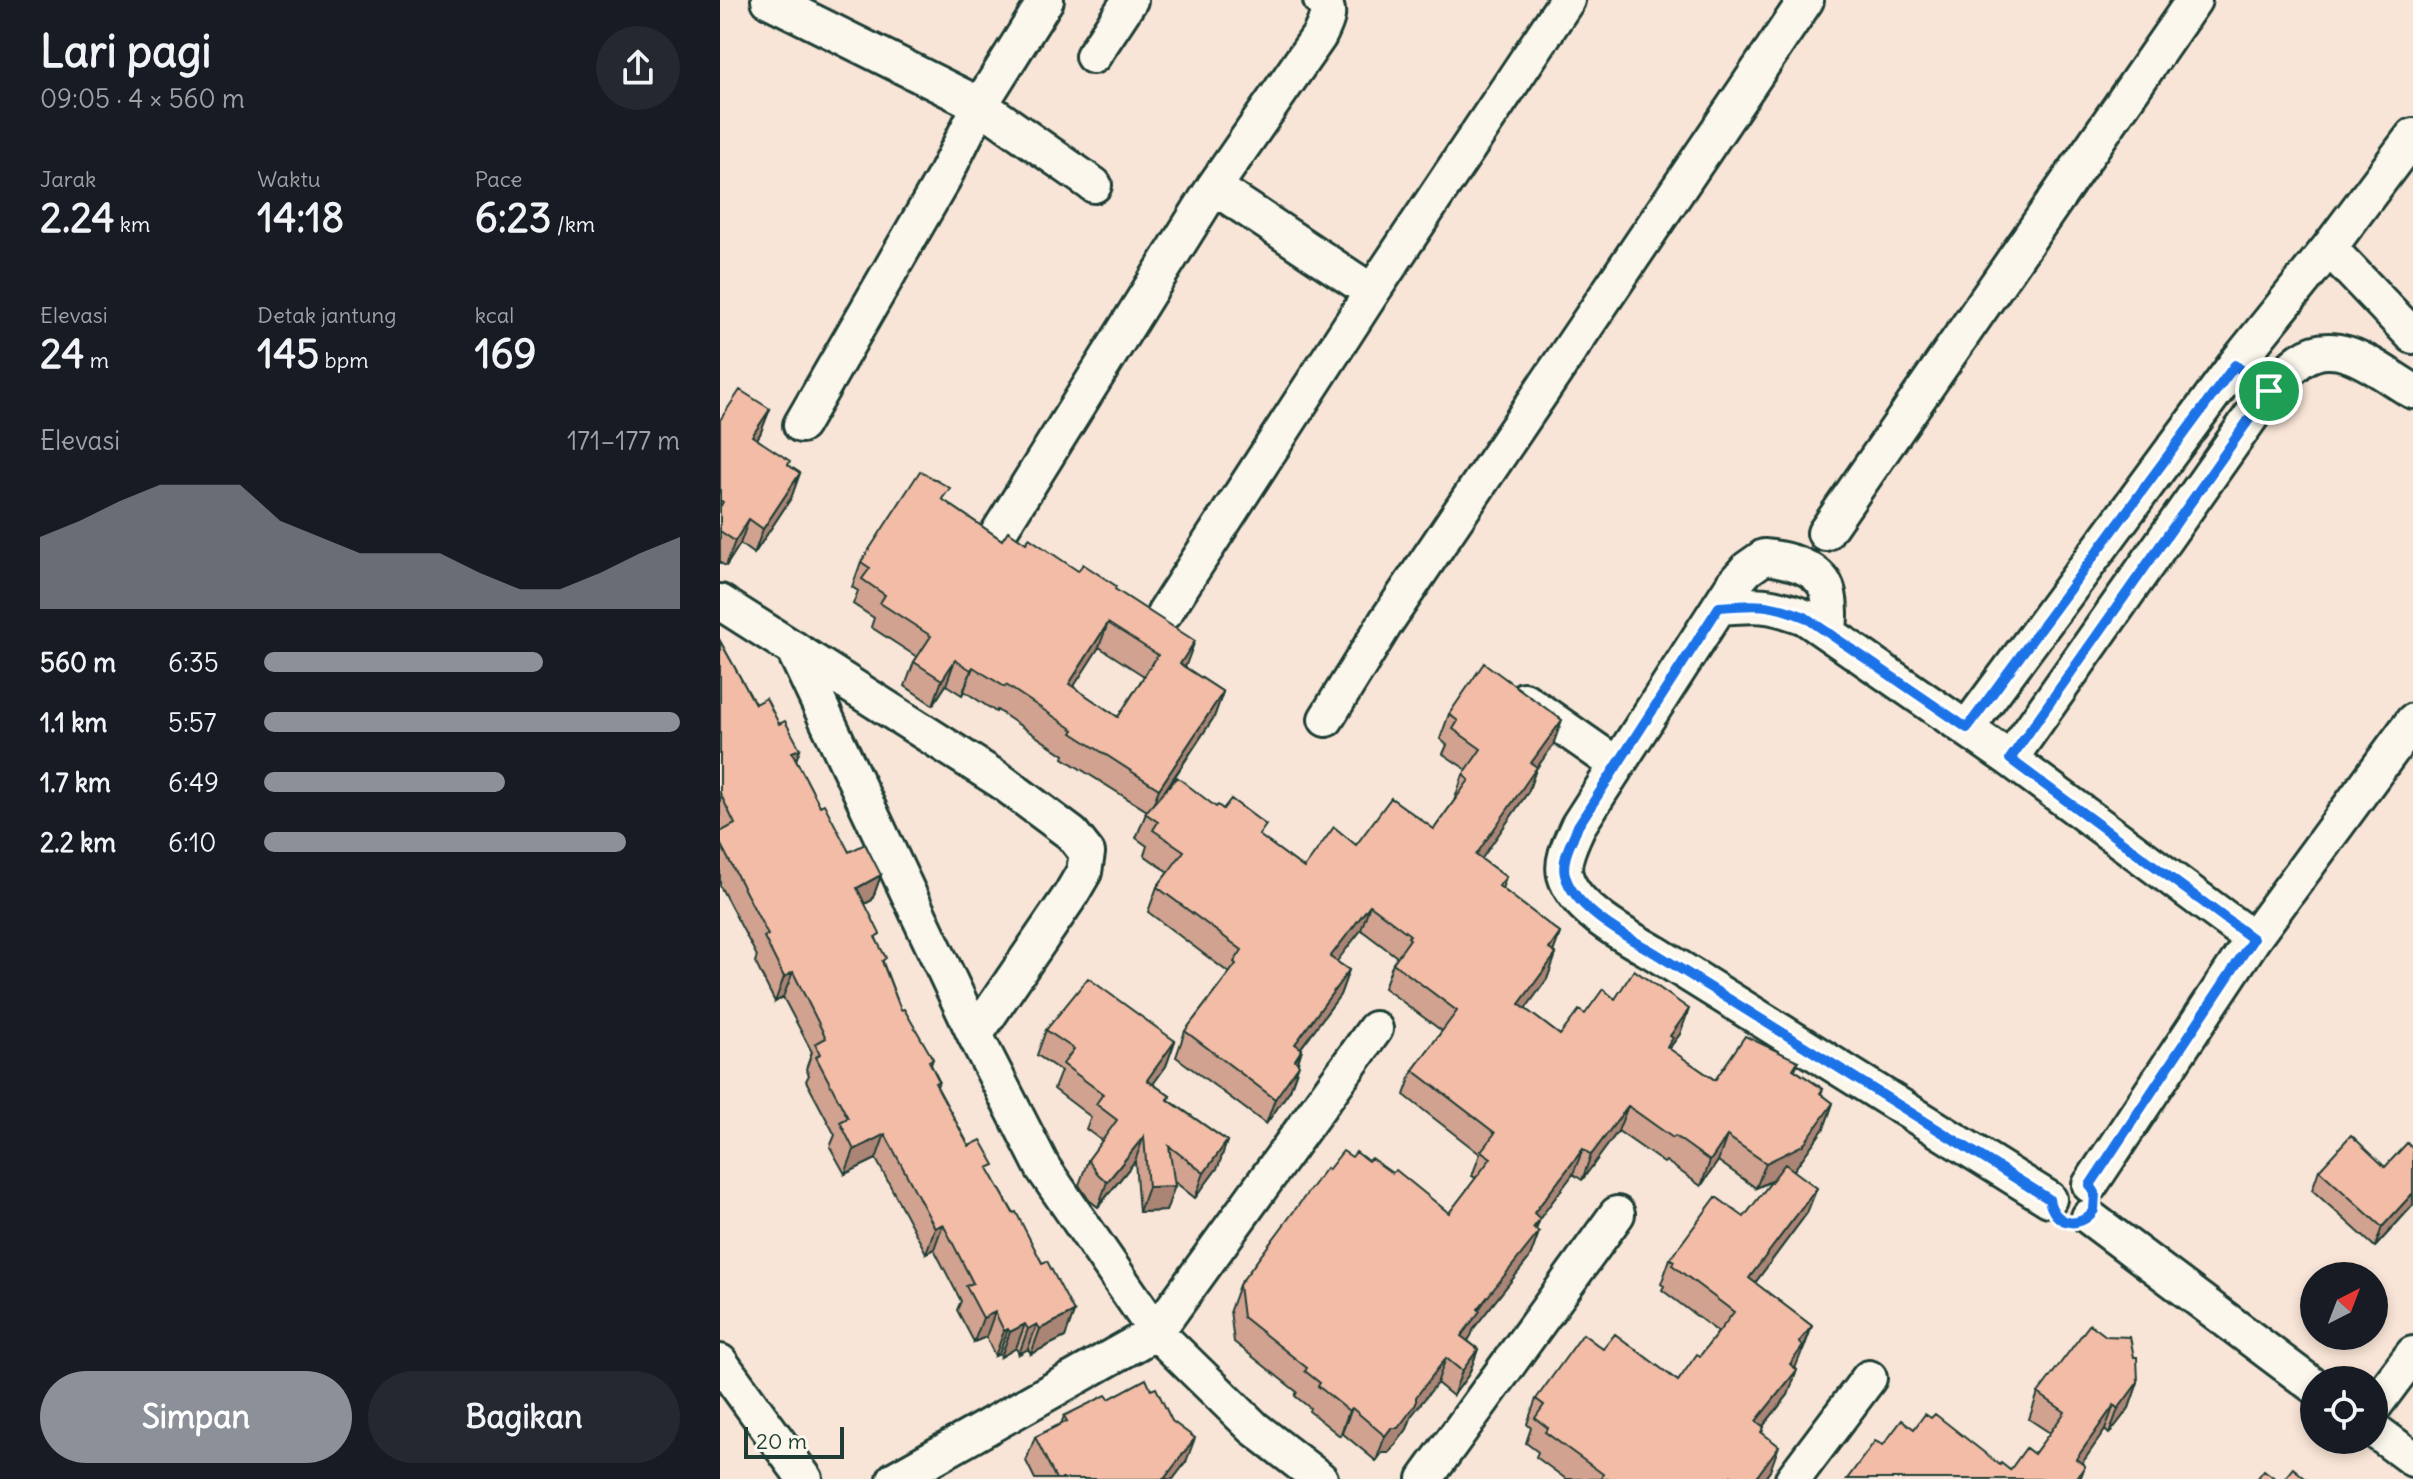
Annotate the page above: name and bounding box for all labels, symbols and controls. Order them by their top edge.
text: Lari pagi [40,24,211,79]
button: share [596,26,680,110]
text: 09:05 · 4 × 560 m [40,82,245,115]
text: Jarak [40,165,96,193]
text: Waktu [257,165,321,193]
text: Pace [475,165,522,193]
text: 2.24 [40,193,115,243]
text: 14:18 [257,193,344,243]
text: 6:23 [475,193,551,243]
text: km [115,210,150,238]
text: /km [551,210,595,238]
text: Elevasi [40,301,108,329]
text: Detak jantung [257,301,397,329]
text: kcal [475,301,514,329]
text: 24 [40,329,84,379]
text: 145 [257,329,319,379]
text: 169 [475,329,537,379]
text: m [84,346,109,374]
text: bpm [319,346,369,374]
pin [2235,357,2303,425]
icon: arrive [2247,369,2291,413]
text: Elevasi [40,424,120,457]
text: 171–177 m [567,424,680,457]
text: 560 m [40,646,116,679]
text: 6:35 [168,646,219,679]
text: 1.1 km [40,706,107,739]
text: 5:57 [168,706,217,739]
text: 1.7 km [40,766,111,799]
text: 6:49 [168,766,219,799]
text: 2.2 km [40,826,116,859]
text: 6:10 [168,826,216,859]
north arrow [2300,1262,2388,1350]
map controls [2300,1262,2388,1454]
button: locate [2300,1366,2388,1454]
button: Simpan [40,1371,352,1463]
button: Bagikan [368,1371,680,1463]
scale bar [744,1423,844,1459]
text: 20 m [756,1427,807,1455]

